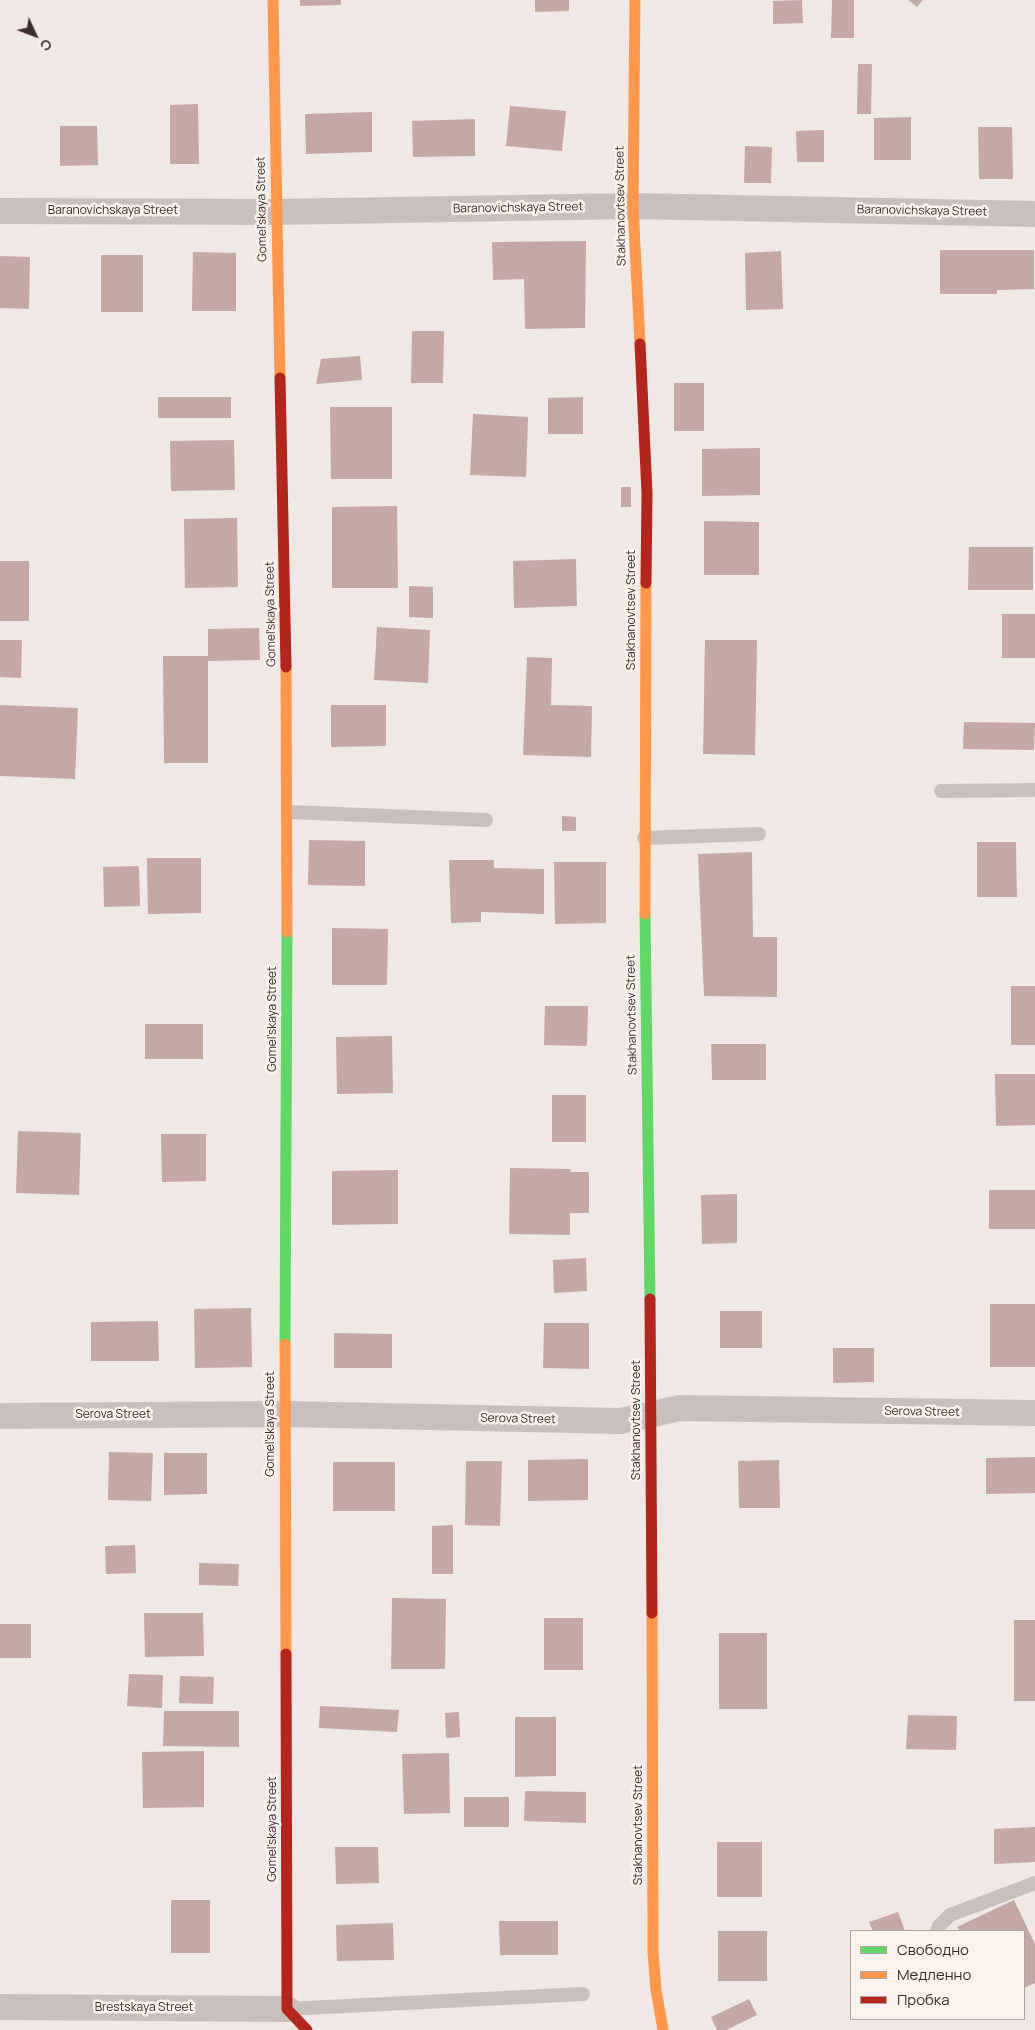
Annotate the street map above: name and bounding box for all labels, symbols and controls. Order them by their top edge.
north arrow [10,10,60,60]
text: С [36,35,57,56]
street label: Stakhanovtsev Street [613,146,629,266]
street label: Gomel'skaya Street [254,156,270,262]
street label: Baranovichskaya Street [453,200,583,216]
street label: Baranovichskaya Street [857,203,987,219]
street label: Baranovichskaya Street [48,204,178,218]
street label: Stakhanovtsev Street [625,550,639,670]
street label: Gomel'skaya Street [263,561,279,667]
street label: Stakhanovtsev Street [624,955,640,1075]
street label: Gomel'skaya Street [266,966,280,1072]
street label: Stakhanovtsev Street [630,1360,644,1480]
street label: Gomel'skaya Street [264,1371,278,1477]
street label: Serova Street [884,1404,960,1420]
street label: Serova Street [75,1408,151,1422]
street label: Serova Street [480,1411,556,1427]
street label: Stakhanovtsev Street [632,1765,646,1885]
street label: Gomel'skaya Street [266,1776,280,1882]
legend [850,1930,1025,2020]
text: Свободно [897,1939,969,1960]
text: Медленно [897,1964,971,1985]
text: Пробка [897,1989,950,2010]
street label: Brestskaya Street [95,2001,193,2015]

